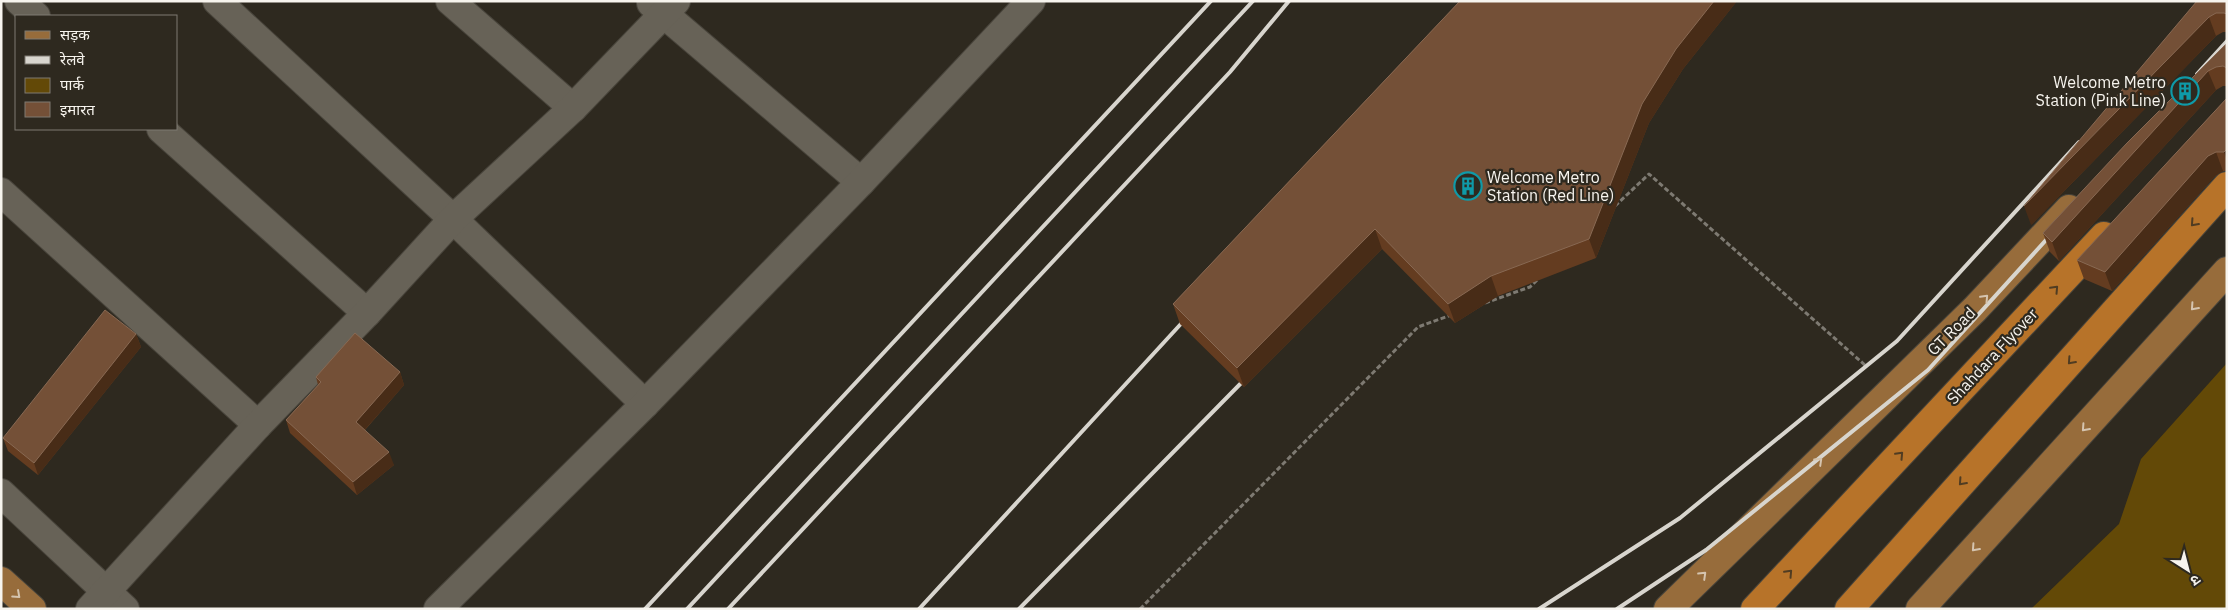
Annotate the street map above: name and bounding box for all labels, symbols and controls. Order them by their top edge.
legend [15,15,178,130]
text: सड़क [60,25,90,44]
text: रेलवे [59,50,85,69]
place label: Welcome Metro Station (Pink Line) [2036,72,2166,110]
text: पार्क [60,75,84,94]
building icon: Welcome Metro Station (Pink Line) [2170,76,2200,106]
text: इमारत [60,100,95,119]
place label: Welcome Metro Station (Red Line) [1487,167,1614,205]
building icon: Welcome Metro Station (Red Line) [1453,171,1483,201]
one-way arrow [2191,217,2200,226]
one-way arrow [2049,285,2058,294]
one-way arrow [1979,294,1988,303]
one-way arrow [2191,302,2200,311]
street label: GT Road [1923,303,1979,359]
street label: Shahdara Flyover [1942,304,2042,408]
one-way arrow [2068,356,2077,365]
one-way arrow [2082,422,2091,431]
one-way arrow [1894,452,1903,461]
one-way arrow [1814,458,1823,467]
one-way arrow [1959,477,1968,486]
one-way arrow [1972,543,1981,552]
north arrow [2163,545,2213,595]
one-way arrow [1783,570,1792,579]
text: उ [2186,571,2204,591]
one-way arrow [1698,572,1707,581]
one-way arrow [11,589,20,598]

